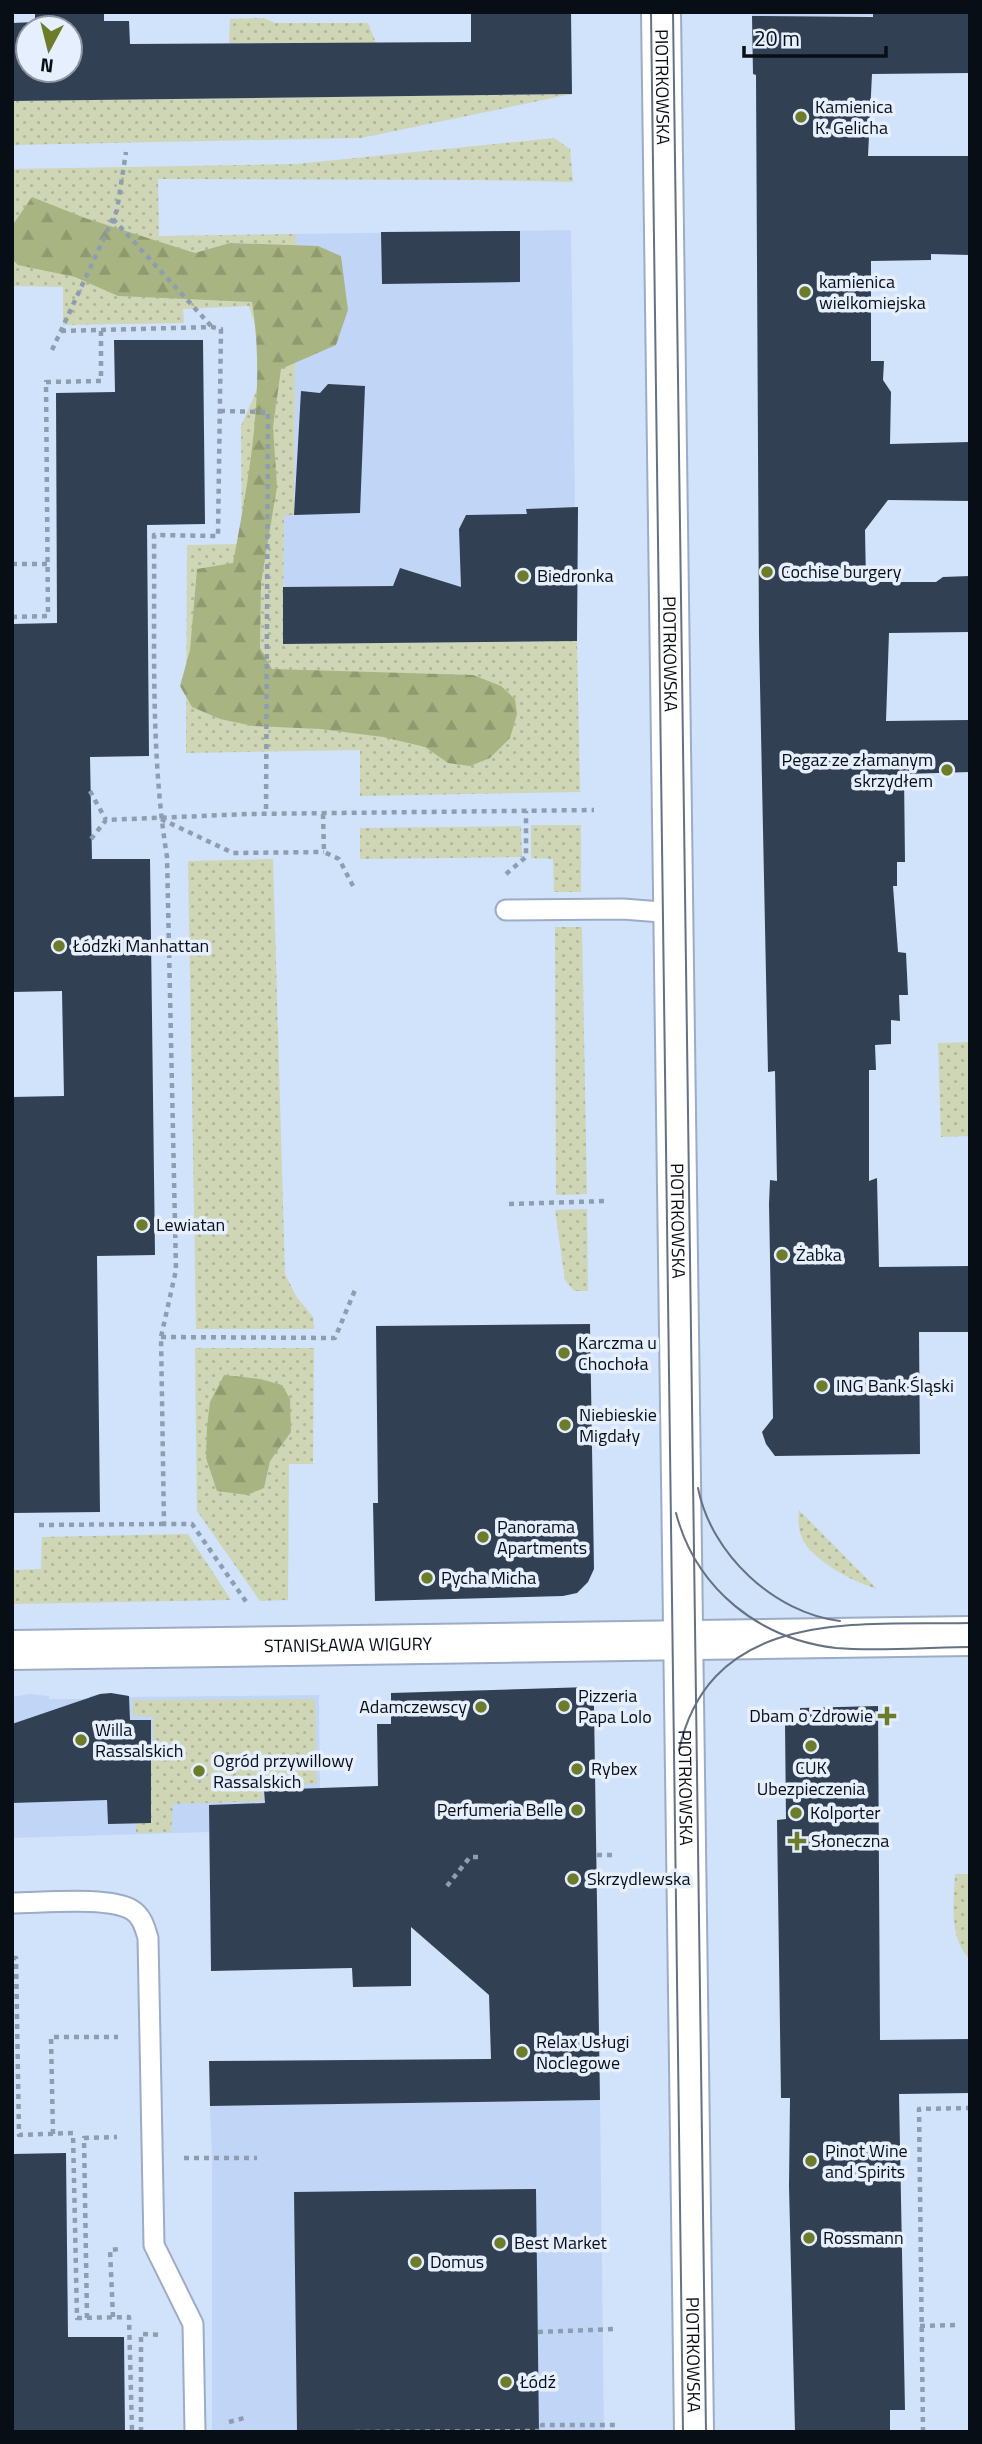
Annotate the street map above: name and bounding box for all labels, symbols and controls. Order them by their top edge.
north arrow [14,14,84,84]
scale bar [744,14,886,58]
text: 20 m [754,22,800,54]
street label: PIOTRKOWSKA [648,29,677,145]
text: N [39,51,55,82]
place label: Kamienica K. Gelicha [815,93,893,141]
marker: Kamienica K. Gelicha [793,109,809,125]
place label: kamienica wielkomiejska [819,268,926,316]
marker: kamienica wielkomiejska [797,284,813,300]
place label: Cochise burgery [781,558,902,585]
place label: Biedronka [537,562,613,589]
marker: Cochise burgery [759,564,775,580]
marker: Biedronka [515,568,531,584]
street label: PIOTRKOWSKA [656,596,685,712]
place label: Pegaz ze złamanym skrzydłem [782,746,933,794]
marker: Pegaz ze złamanym skrzydłem [939,762,955,778]
place label: Łódzki Manhattan [72,932,209,959]
marker: Łódzki Manhattan [51,938,67,954]
street label: PIOTRKOWSKA [664,1163,692,1279]
place label: Lewiatan [156,1211,225,1238]
marker: Lewiatan [134,1217,150,1233]
place label: Żabka [796,1241,842,1268]
marker: Żabka [774,1247,790,1263]
place label: Karczma u Chochoła [578,1329,657,1377]
marker: Karczma u Chochoła [556,1345,572,1361]
place label: ING Bank Śląski [836,1372,954,1399]
marker: ING Bank Śląski [814,1378,830,1394]
place label: Niebieskie Migdały [579,1401,657,1449]
marker: Niebieskie Migdały [557,1417,573,1433]
place label: Panorama Apartments [497,1513,587,1561]
marker: Panorama Apartments [475,1529,491,1545]
place label: Pycha Micha [441,1564,536,1591]
marker: Pycha Micha [419,1570,435,1586]
street label: STANISŁAWA WIGURY [264,1630,433,1659]
place label: Pizzeria Papa Lolo [578,1682,652,1730]
place label: Adamczewscy [359,1693,467,1720]
marker: Pizzeria Papa Lolo [556,1698,572,1714]
marker: Adamczewscy [473,1699,489,1715]
place label: Dbam o Zdrowie [749,1702,873,1729]
marker: Dbam o Zdrowie [879,1708,895,1724]
place label: Willa Rassalskich [95,1716,183,1764]
street label: PIOTRKOWSKA [671,1730,700,1846]
marker: Willa Rassalskich [73,1732,89,1748]
marker: CUK Ubezpieczenia [803,1738,819,1754]
place label: Ogród przywillowy Rassalskich [213,1747,354,1795]
place label: CUK Ubezpieczenia [757,1754,865,1802]
place label: Rybex [591,1755,637,1782]
marker: Rybex [569,1761,585,1777]
marker: Ogród przywillowy Rassalskich [191,1763,207,1779]
place label: Perfumeria Belle [437,1796,563,1823]
place label: Kolporter [810,1799,881,1826]
marker: Perfumeria Belle [569,1802,585,1818]
marker: Kolporter [788,1805,804,1821]
place label: Słoneczna [811,1827,889,1854]
marker: Słoneczna [789,1833,805,1849]
place label: Skrzydlewska [587,1865,691,1892]
marker: Skrzydlewska [565,1871,581,1887]
place label: Relax Usługi Noclegowe [536,2028,630,2076]
marker: Relax Usługi Noclegowe [514,2044,530,2060]
place label: Pinot Wine and Spirits [825,2137,908,2185]
marker: Pinot Wine and Spirits [803,2153,819,2169]
place label: Rossmann [823,2224,904,2251]
place label: Best Market [514,2229,608,2256]
marker: Rossmann [801,2230,817,2246]
marker: Best Market [492,2235,508,2251]
place label: Domus [430,2248,484,2275]
marker: Domus [408,2254,424,2270]
street label: PIOTRKOWSKA [679,2297,708,2413]
place label: Łódź [519,2368,556,2395]
marker: Łódź [498,2374,514,2390]

